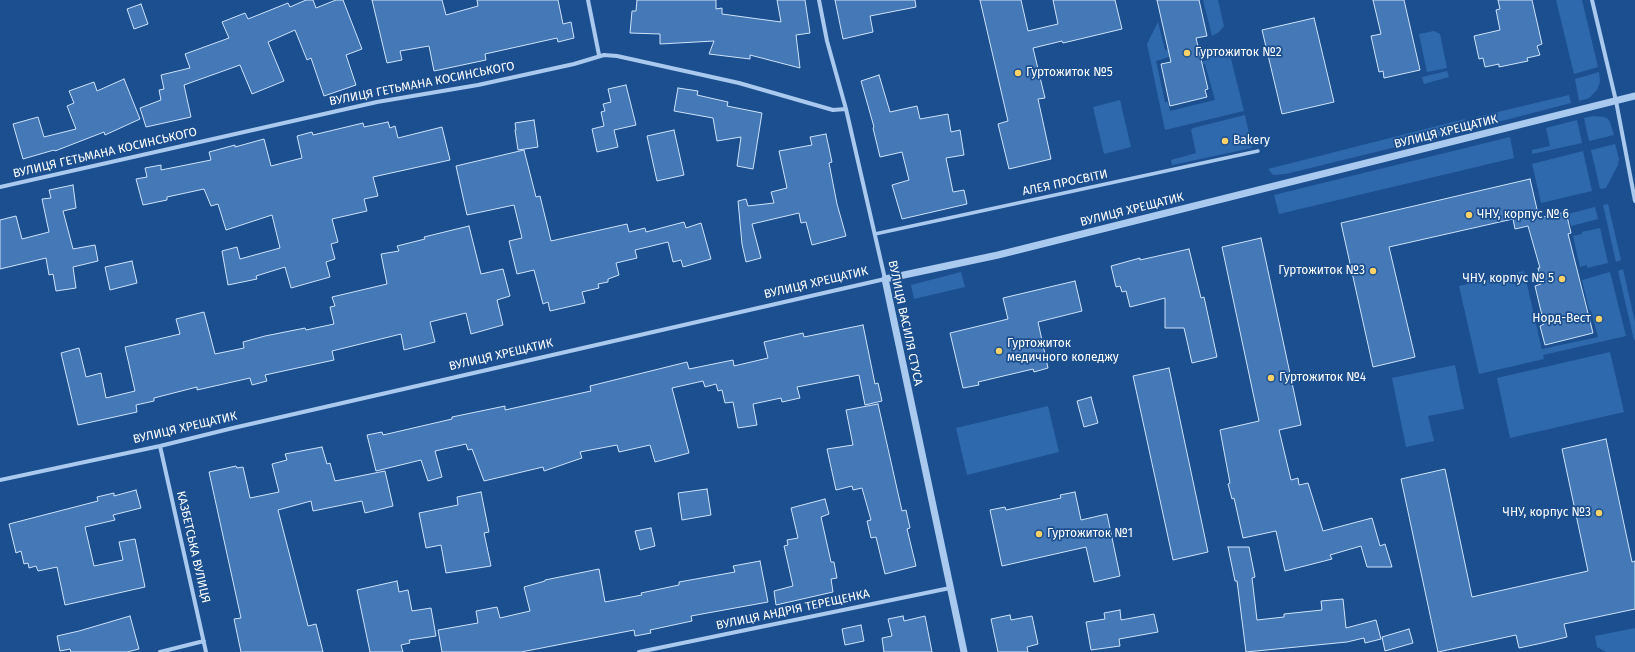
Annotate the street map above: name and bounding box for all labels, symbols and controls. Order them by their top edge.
place label: Гуртожиток №2 [1195,46,1282,60]
marker: Гуртожиток №2 [1182,48,1192,58]
street label: ВУЛИЦЯ ГЕТЬМАНА КОСИНСЬКОГО [328,59,516,109]
place label: Гуртожиток №5 [1026,66,1113,80]
marker: Гуртожиток №5 [1013,68,1023,78]
street label: ВУЛИЦЯ ХРЕЩАТИК [1393,112,1499,152]
street label: ВУЛИЦЯ ГЕТЬМАНА КОСИНСЬКОГО [12,125,198,181]
place label: Bakery [1233,134,1270,148]
marker: Bakery [1220,136,1230,146]
street label: АЛЕЯ ПРОСВІТИ [1021,167,1109,199]
street label: ВУЛИЦЯ ХРЕЩАТИК [1079,190,1185,230]
place label: ЧНУ, корпус № 6 [1477,208,1569,222]
marker: ЧНУ, корпус № 6 [1464,210,1474,220]
street label: ВУЛИЦЯ ВАСИЛЯ СТУСА [885,259,925,387]
street label: ВУЛИЦЯ ХРЕЩАТИК [763,264,869,302]
place label: Гуртожиток №3 [1278,264,1365,278]
marker: Гуртожиток №3 [1368,266,1378,276]
place label: ЧНУ, корпус № 5 [1462,272,1554,286]
marker: ЧНУ, корпус № 5 [1557,274,1567,284]
place label: Норд-Вест [1532,312,1591,326]
marker: Норд-Вест [1594,314,1604,324]
street label: ВУЛИЦЯ ХРЕЩАТИК [448,336,554,374]
place label: Гуртожиток медичного коледжу [1007,337,1119,365]
marker: Гуртожиток медичного коледжу [994,346,1004,356]
place label: Гуртожиток №4 [1279,371,1366,385]
marker: Гуртожиток №4 [1266,373,1276,383]
street label: ВУЛИЦЯ ХРЕЩАТИК [132,409,238,447]
street label: КАЗБЕТСЬКА ВУЛИЦЯ [173,490,213,604]
place label: ЧНУ, корпус №3 [1503,506,1591,520]
marker: ЧНУ, корпус №3 [1594,508,1604,518]
place label: Гуртожиток №1 [1047,527,1133,541]
marker: Гуртожиток №1 [1034,529,1044,539]
street label: ВУЛИЦЯ АНДРІЯ ТЕРЕЩЕНКА [715,587,871,633]

